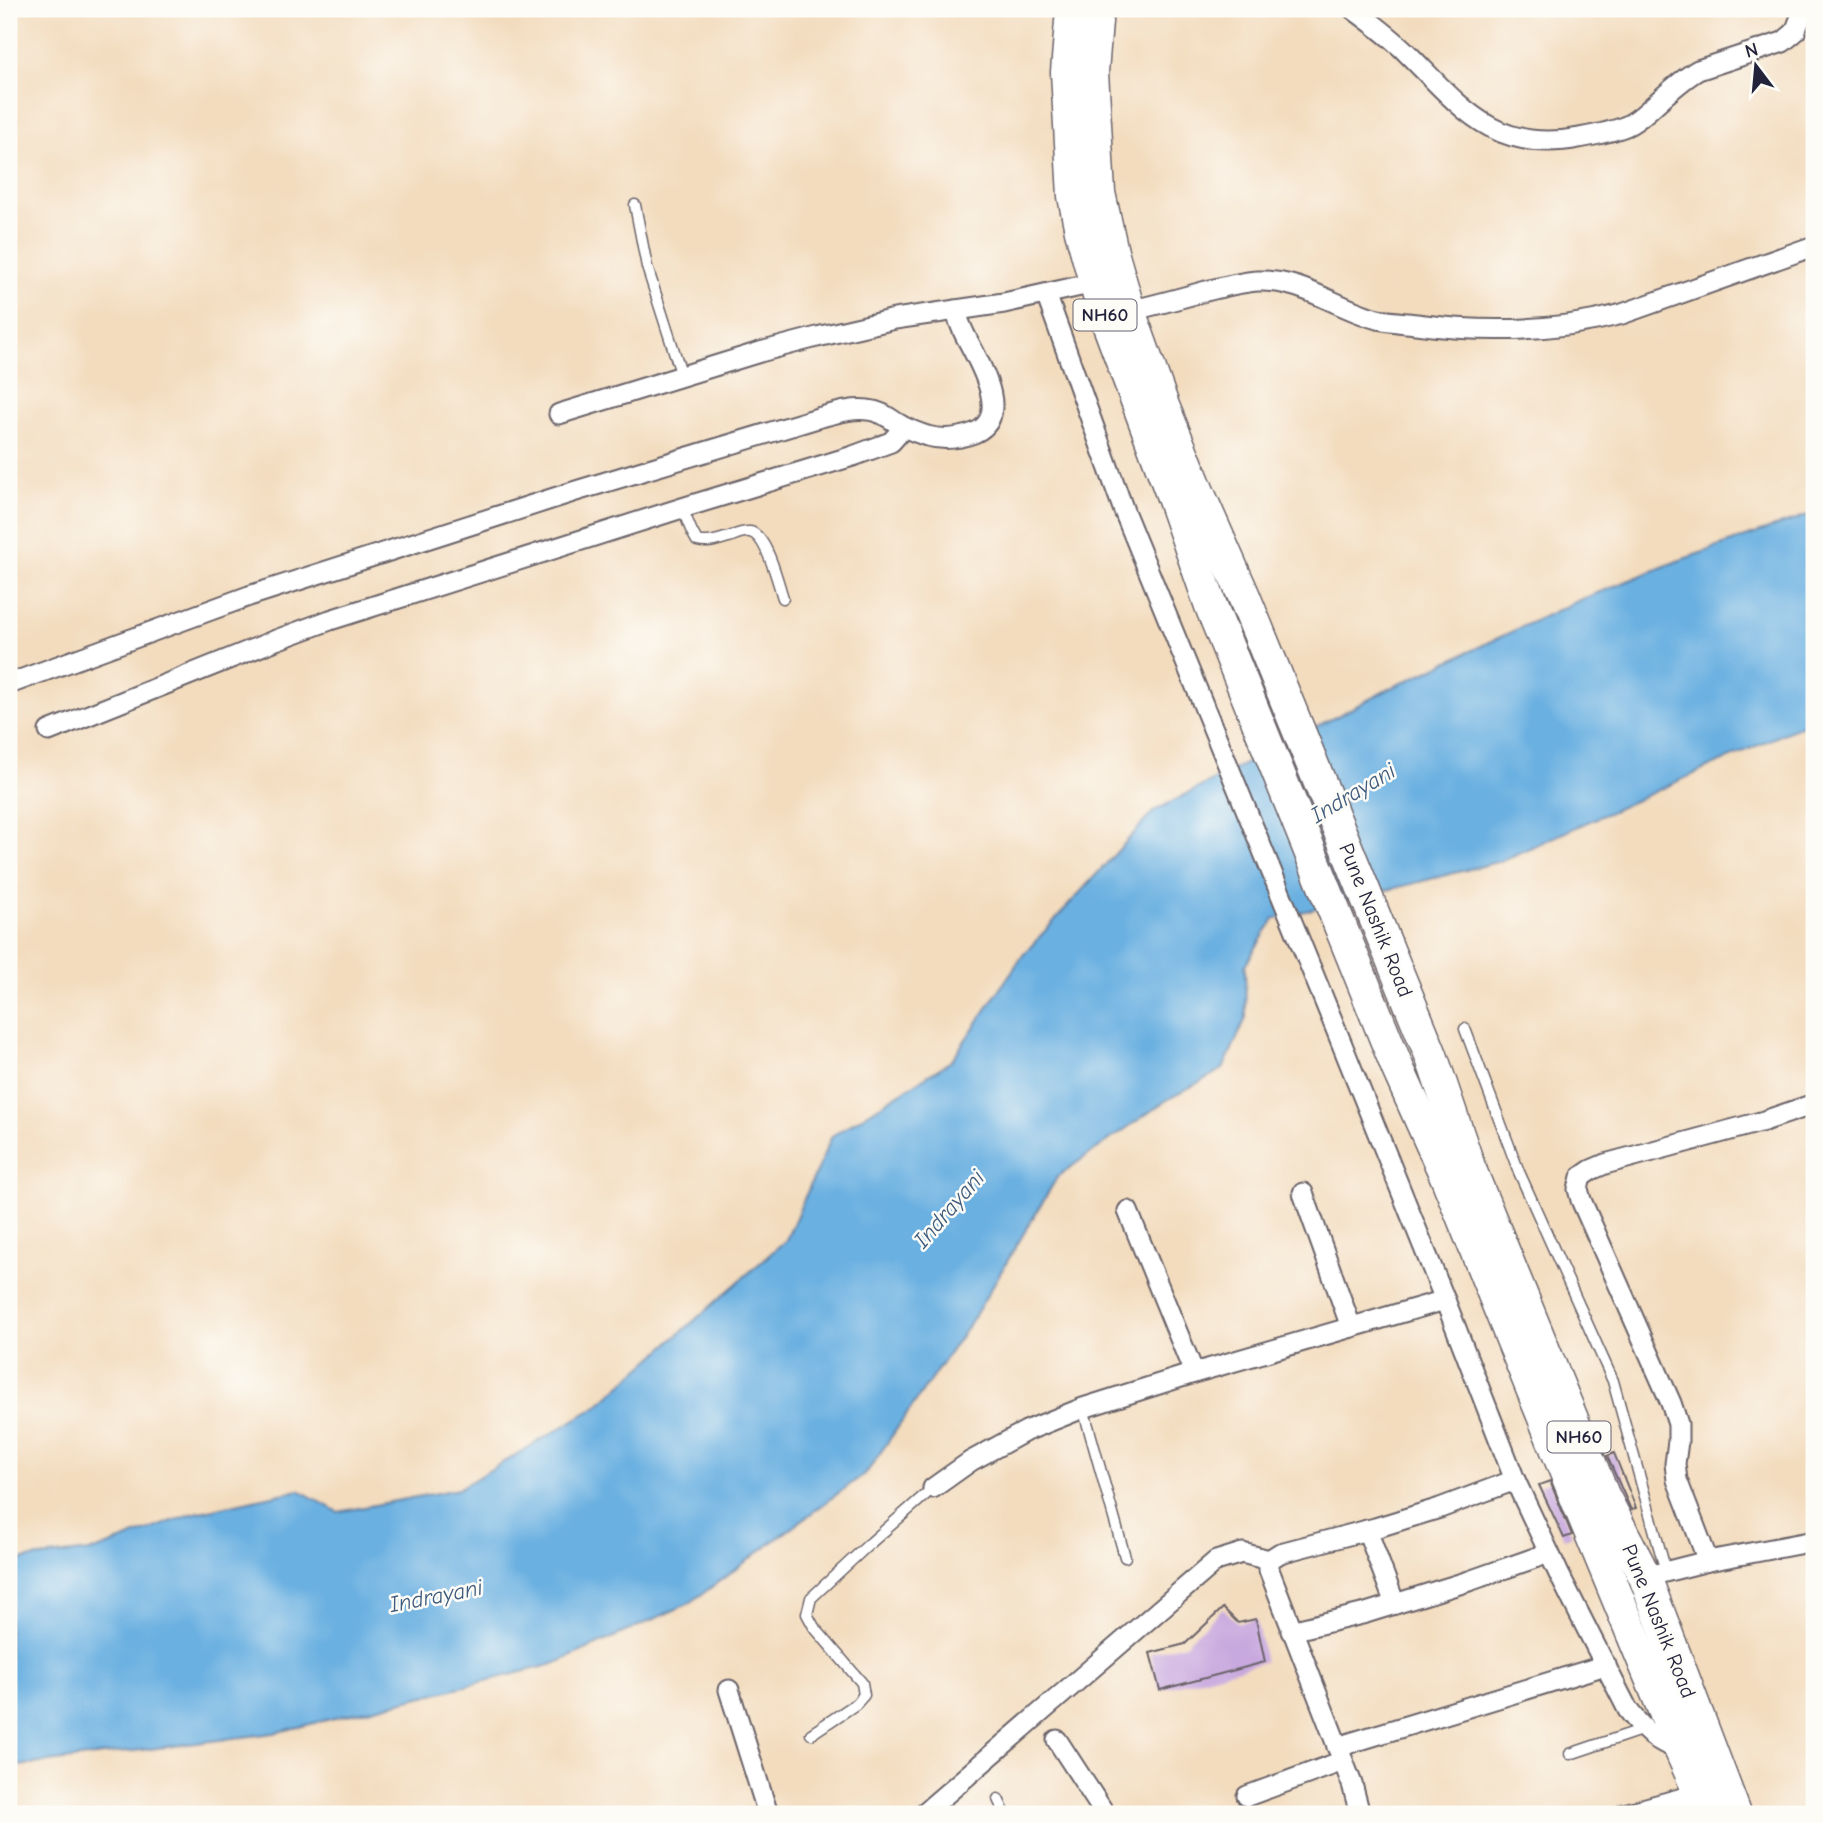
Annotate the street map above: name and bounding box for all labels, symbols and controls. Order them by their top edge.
north arrow [1722,32,1792,102]
text: N [1743,38,1761,63]
road number: NH60 [1074,300,1136,330]
water label: Indrayani [1305,757,1401,829]
street label: Pune Nashik Road [1334,840,1418,1000]
water label: Indrayani [907,1164,991,1254]
road number: NH60 [1548,1422,1610,1452]
street label: Pune Nashik Road [1617,1541,1701,1701]
water label: Indrayani [386,1574,486,1618]

